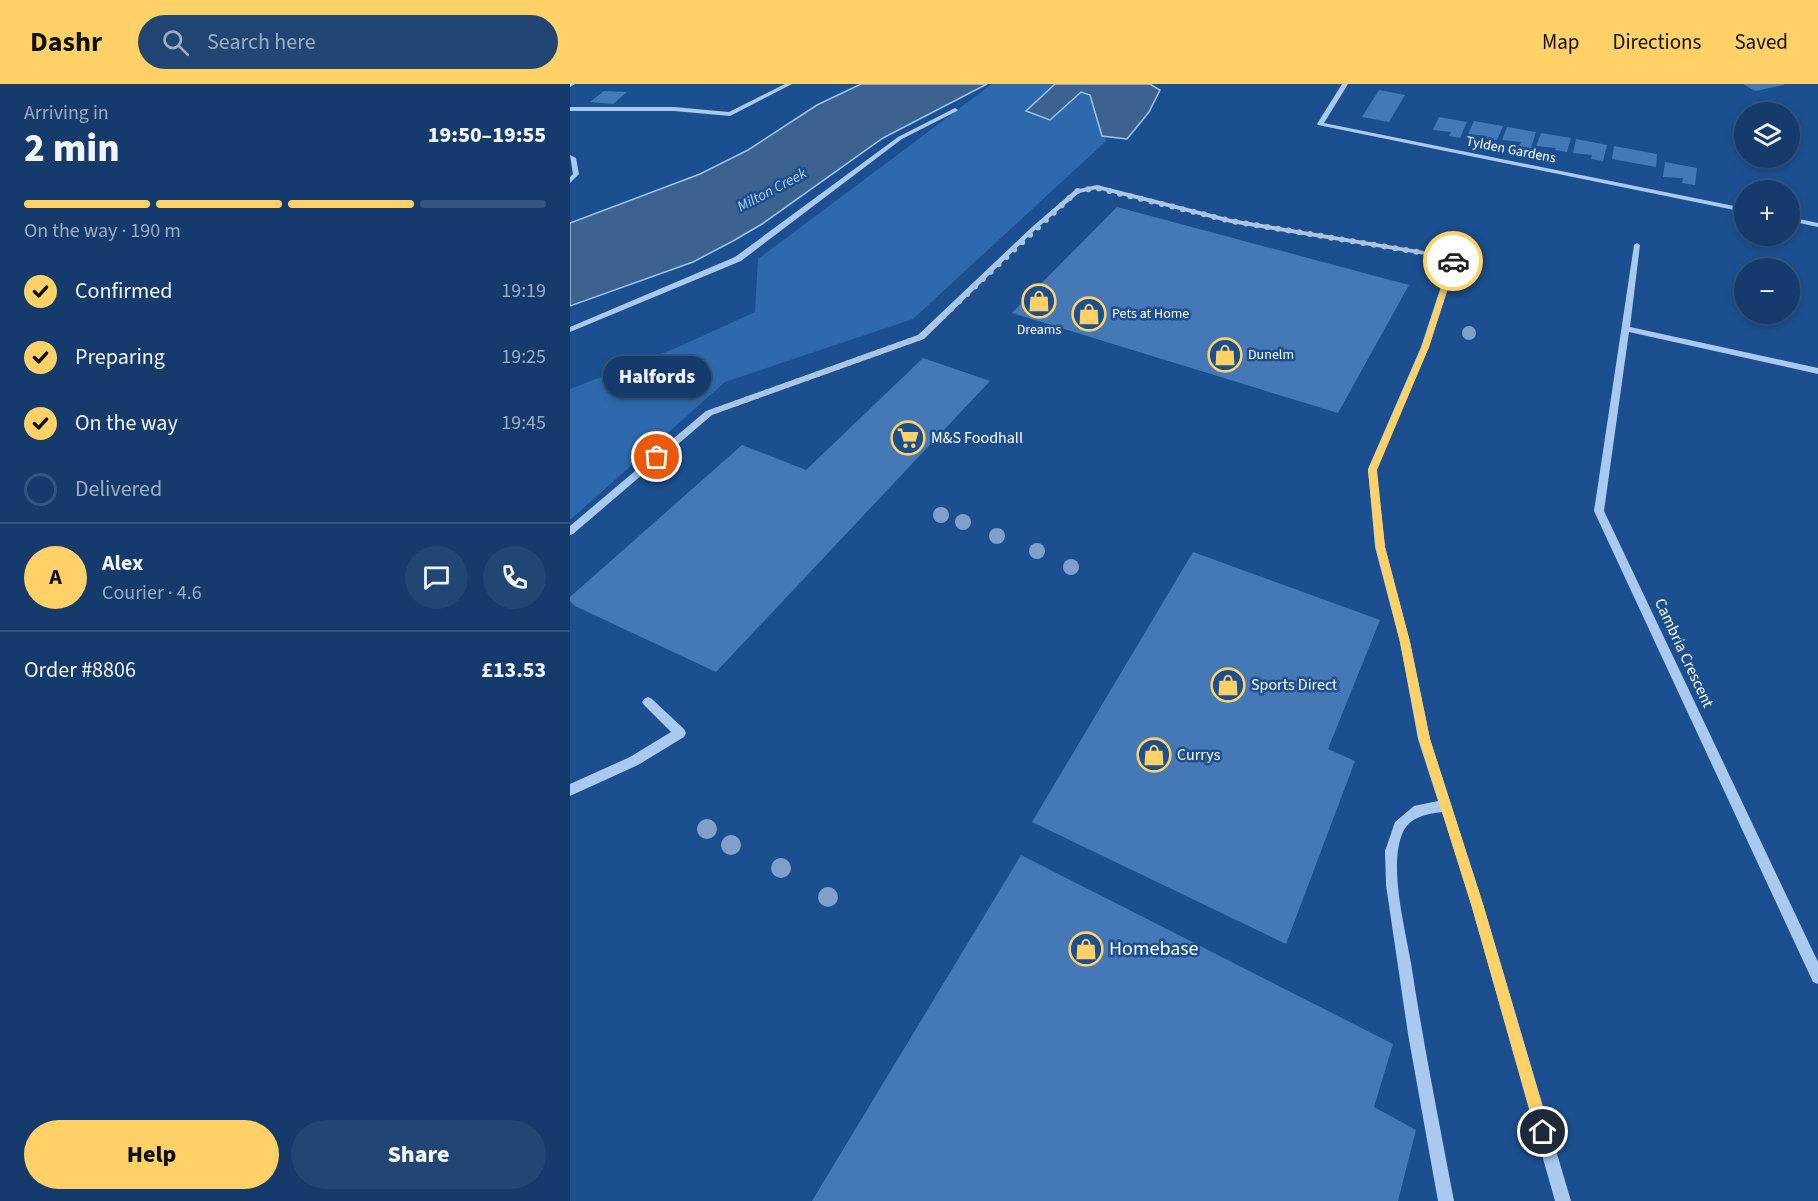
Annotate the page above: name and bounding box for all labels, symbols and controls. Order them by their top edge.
search box [138,15,558,69]
text: Dashr [30,22,102,62]
icon: search [159,26,192,59]
text: Search here [207,26,316,58]
text: Map [1542,27,1580,57]
text: Directions [1613,27,1701,57]
text: Saved [1734,27,1788,57]
text: Arriving in [24,99,109,127]
map controls [1734,102,1800,324]
button: layers [1734,102,1800,168]
text: 19:50–19:55 [428,119,546,151]
text: 2 min [24,121,120,177]
street label: Tylden Gardens [1464,132,1558,169]
water label: Milton Creek [734,163,811,217]
button: + [1734,180,1800,246]
text: On the way · 190 m [24,217,181,245]
courier [1423,231,1483,291]
icon: car [1437,245,1470,278]
button: − [1734,258,1800,324]
icon: check [24,275,57,308]
text: Confirmed [75,275,172,307]
text: 19:19 [501,277,546,305]
shop icon: Dreams [1021,283,1057,319]
shop icon: Pets at Home [1071,296,1107,332]
place label: Pets at Home [1112,304,1189,324]
place label: Dreams [1017,320,1061,340]
shop icon: Dunelm [1207,337,1243,373]
icon: check [24,341,57,374]
text: Preparing [75,341,165,373]
text: 19:25 [501,343,546,371]
place label: Dunelm [1248,345,1294,365]
callout: Halfords [603,355,711,397]
text: Halfords [619,363,695,391]
icon: check [24,407,57,440]
text: On the way [75,407,178,439]
text: 19:45 [501,409,546,437]
supermarket icon: M&S Foodhall [890,420,926,456]
place label: M&S Foodhall [931,427,1023,449]
pin [631,431,682,482]
icon: bag [640,440,673,473]
text: Delivered [75,473,162,505]
button: chat [405,546,468,609]
button: phone [483,546,546,609]
text: Alex [102,547,143,579]
text: A [49,561,62,593]
text: Courier · 4.6 [102,579,202,607]
street label: Cambria Crescent [1649,595,1719,712]
text: Order #8806 [24,654,136,686]
text: £13.53 [481,654,546,686]
shop icon: Sports Direct [1210,667,1246,703]
place label: Sports Direct [1251,674,1338,696]
shop icon: Currys [1136,737,1172,773]
place label: Currys [1177,744,1221,766]
shop icon: Homebase [1068,931,1104,967]
place label: Homebase [1109,935,1199,963]
pin [1517,1106,1568,1157]
icon: home [1526,1115,1559,1148]
button: Help [24,1120,279,1189]
button: Share [291,1120,546,1189]

